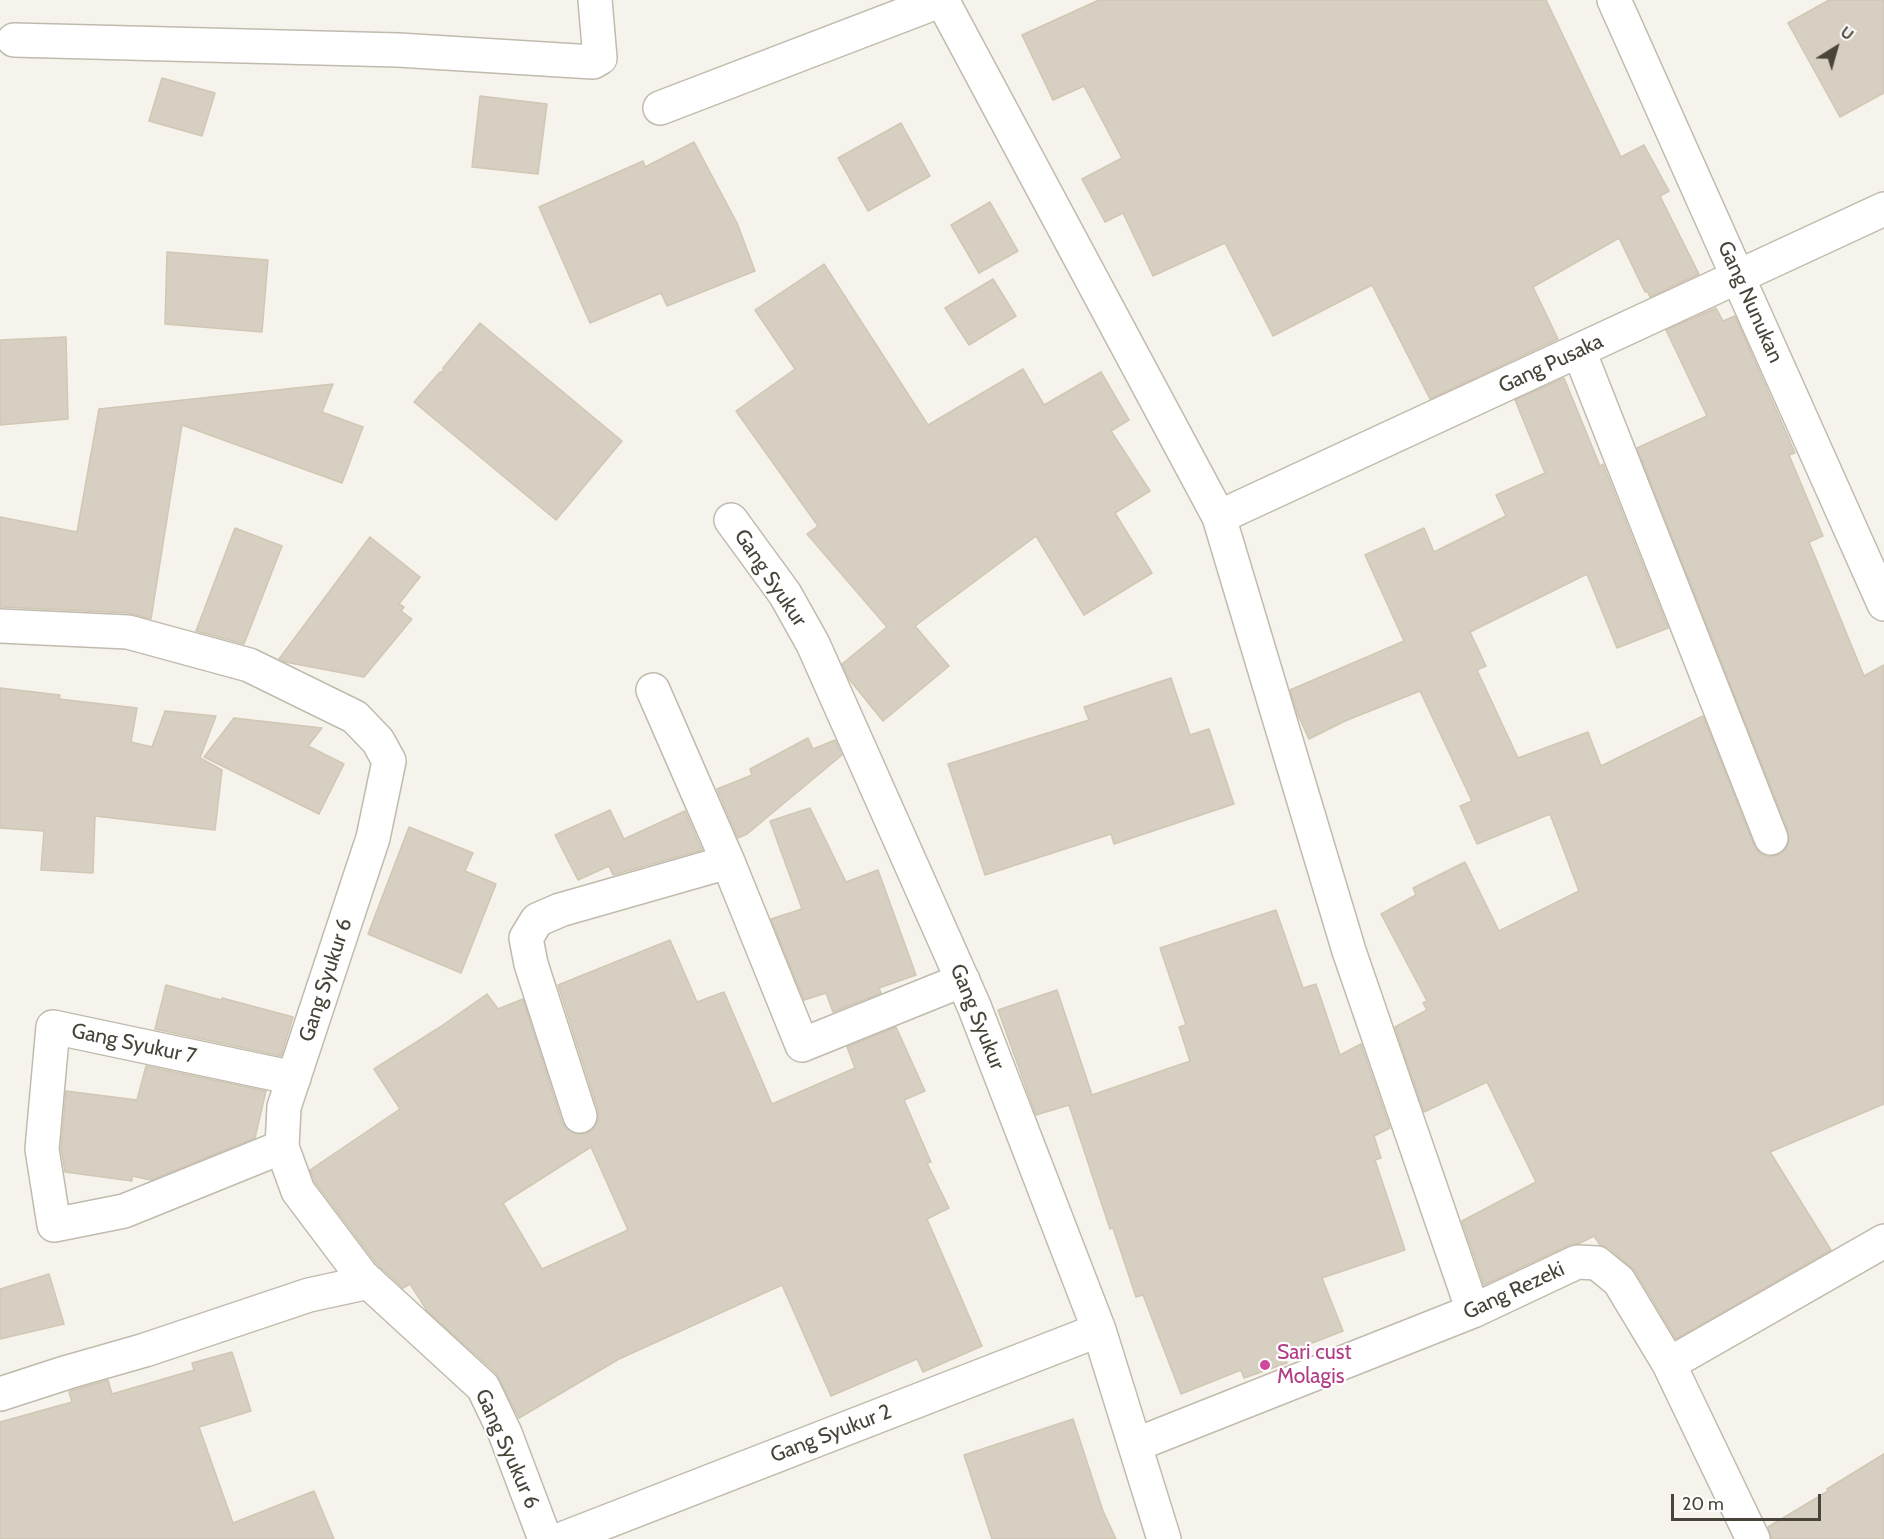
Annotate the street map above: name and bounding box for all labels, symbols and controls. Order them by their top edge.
north arrow [1806,18,1866,78]
text: U [1837,22,1857,44]
street label: Gang Nunukan [1712,237,1788,367]
street label: Gang Pusaka [1495,329,1607,399]
street label: Gang Syukur [728,525,812,631]
street label: Gang Syukur 6 [294,915,358,1045]
street label: Gang Syukur [944,960,1010,1074]
street label: Gang Syukur 7 [69,1018,199,1070]
street label: Gang Rezeki [1460,1257,1568,1325]
place label: Sari cust Molagis [1277,1340,1351,1390]
marker: Sari cust Molagis [1258,1358,1272,1372]
street label: Gang Syukur 6 [469,1385,545,1513]
street label: Gang Syukur 2 [767,1399,895,1469]
scale bar [1674,1482,1824,1520]
text: 20 m [1682,1493,1724,1515]

